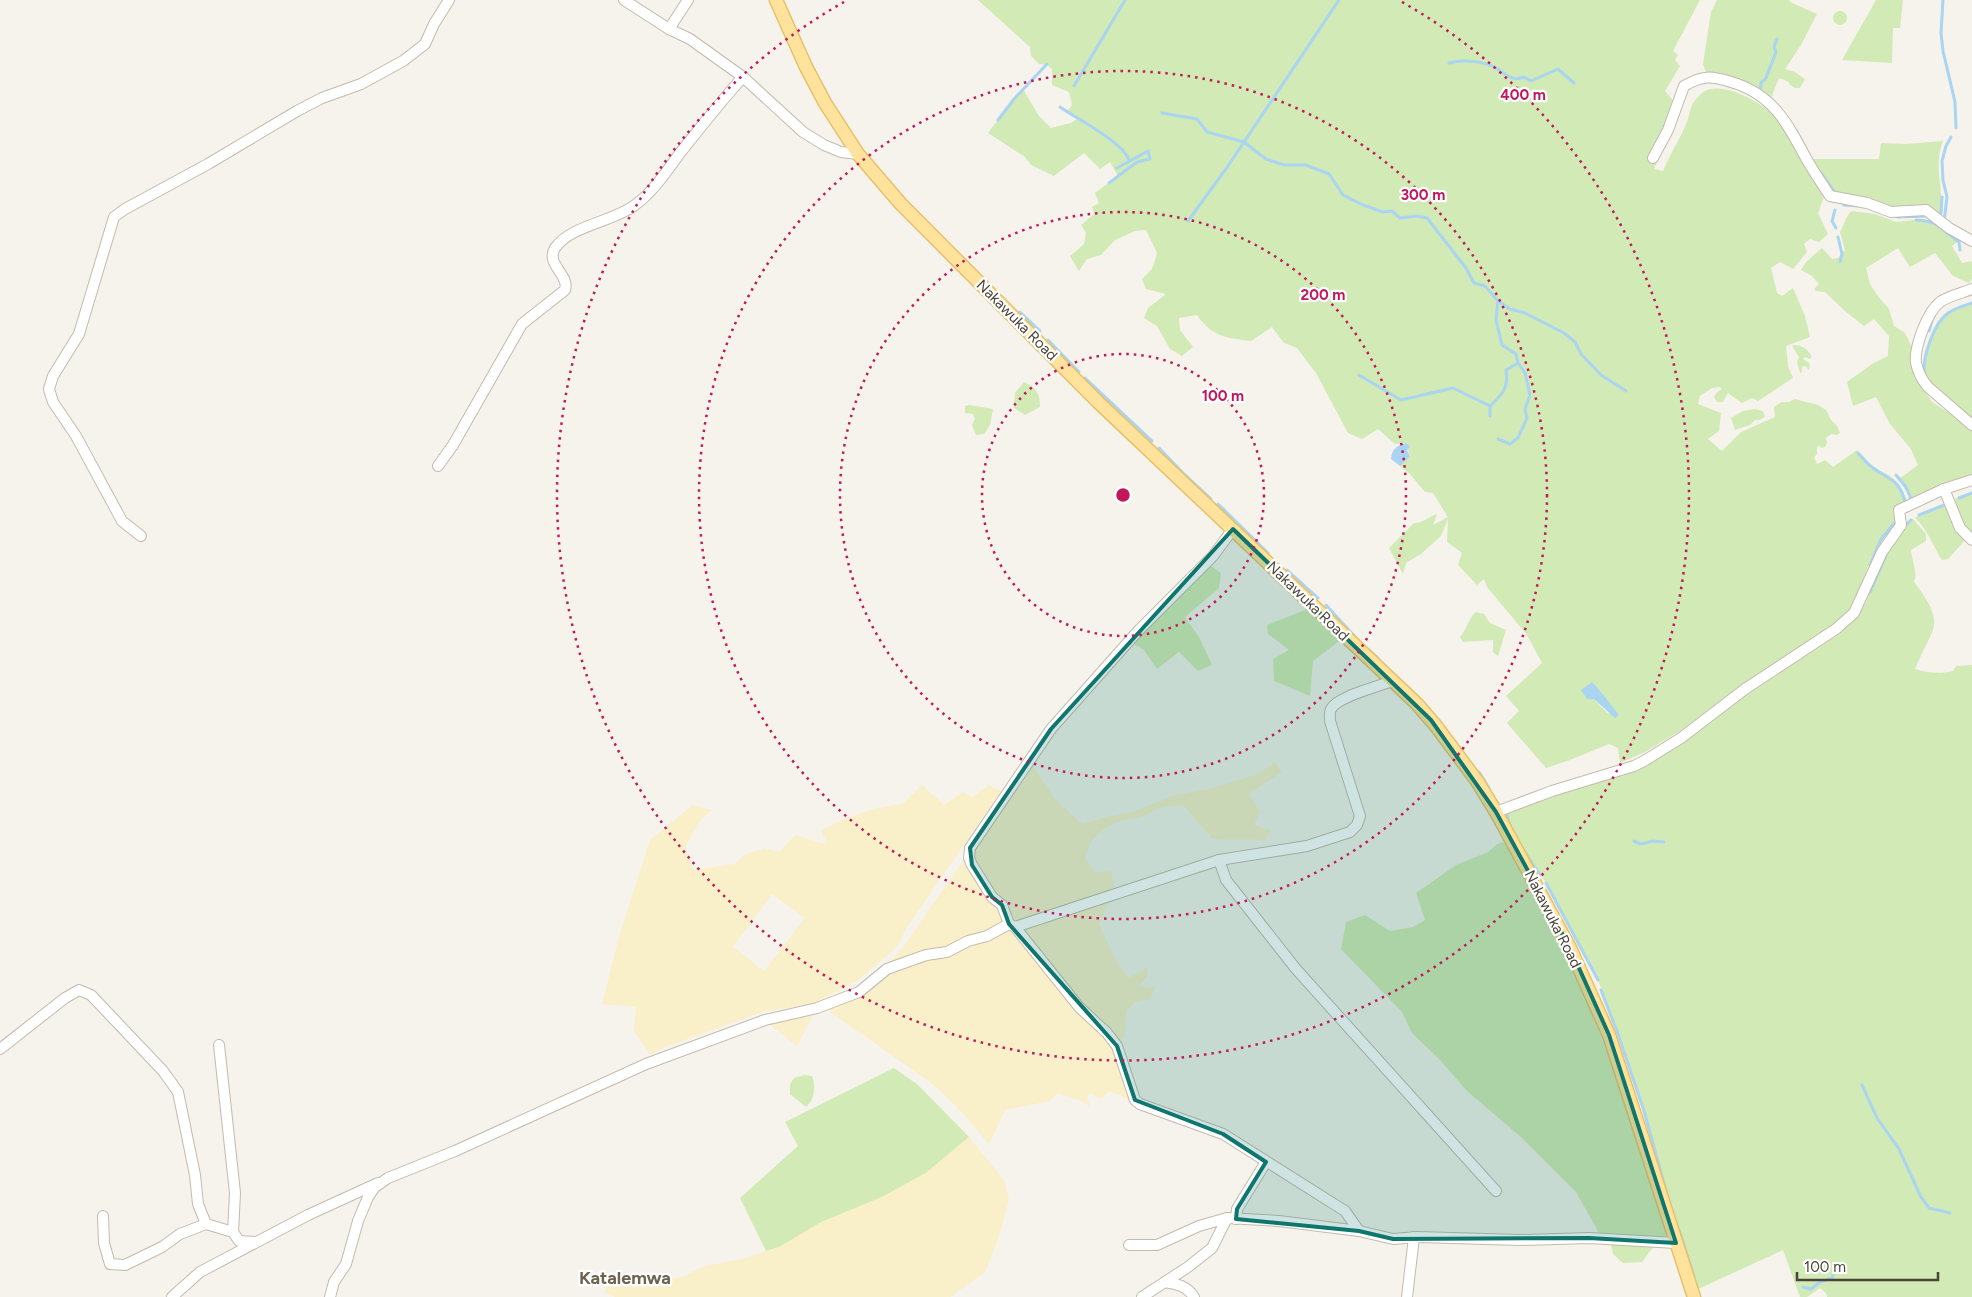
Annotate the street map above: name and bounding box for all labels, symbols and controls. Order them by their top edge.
text: 400 m [1500,86,1546,104]
text: 300 m [1401,186,1445,204]
street label: Nakawuka Road [973,276,1061,364]
text: 200 m [1301,286,1345,304]
text: 100 m [1202,387,1244,405]
centre of rings [1114,486,1132,504]
street label: Nakawuka Road [1263,557,1353,645]
street label: Nakawuka Road [1521,867,1585,971]
scale bar [1797,1250,1938,1282]
text: 100 m [1804,1258,1846,1276]
district label: Katalemwa [579,1267,671,1289]

